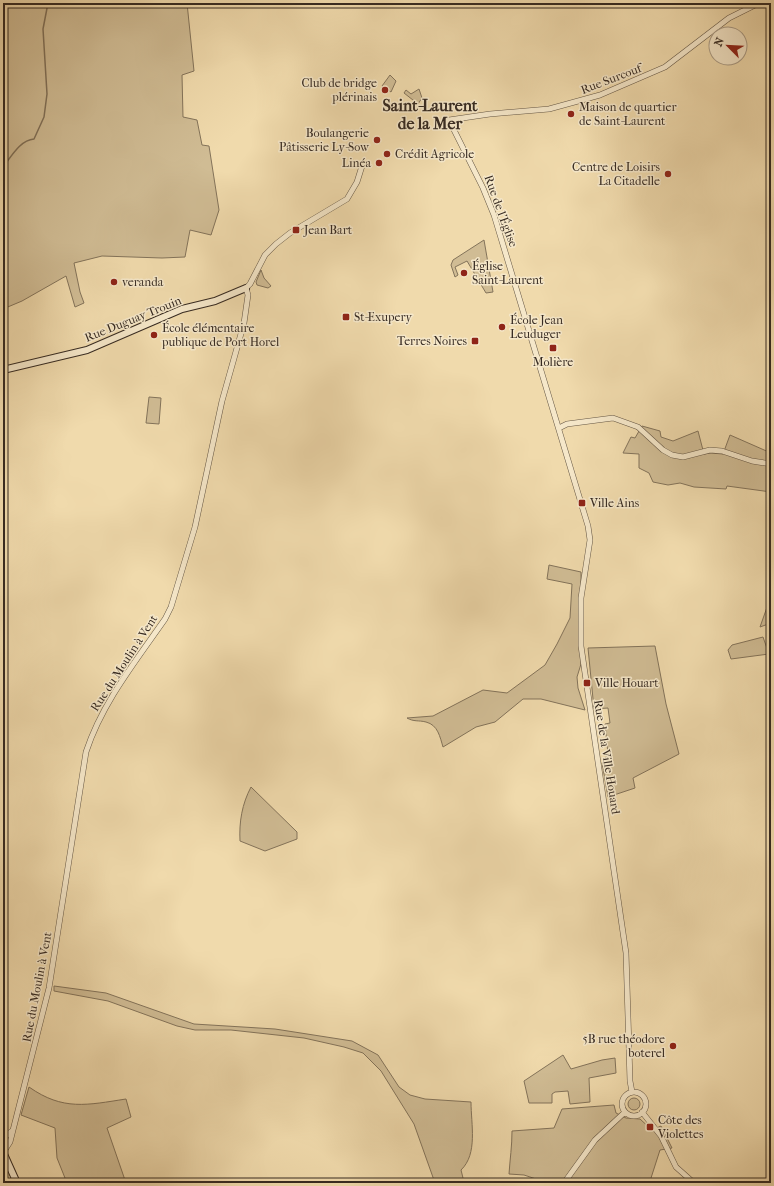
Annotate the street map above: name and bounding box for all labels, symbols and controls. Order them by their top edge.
north arrow [708,26,748,66]
text: N [712,35,727,49]
street label: Rue Surcouf [579,60,646,97]
place label: Club de bridge plérinais [301,76,378,104]
marker: Club de bridge plérinais [380,85,390,95]
district label: Saint-Laurent de la Mer [382,96,478,133]
place label: Maison de quartier de Saint-Laurent [579,100,677,128]
marker: Maison de quartier de Saint-Laurent [566,109,576,119]
place label: Boulangerie Pâtisserie Ly-Sow [279,126,370,154]
marker: Boulangerie Pâtisserie Ly-Sow [372,135,382,145]
place label: Crédit Agricole [395,147,474,161]
marker: Crédit Agricole [382,149,392,159]
place label: Linéa [342,156,371,170]
marker: Linéa [374,158,384,168]
place label: Centre de Loisirs La Citadelle [572,160,661,188]
marker: Centre de Loisirs La Citadelle [663,169,673,179]
street label: Rue de l'Église [481,173,521,249]
place label: Jean Bart [303,223,353,237]
marker: Jean Bart [291,225,301,235]
place label: Église Saint-Laurent [472,258,544,287]
marker: Église Saint-Laurent [459,268,469,278]
place label: veranda [122,275,164,289]
marker: veranda [109,277,119,287]
street label: Rue Duguay Trouin [83,293,183,345]
place label: St-Exupery [354,310,413,324]
marker: St-Exupery [341,312,351,322]
place label: École Jean Leuduger [510,312,563,341]
place label: École élémentaire publique de Port Horel [161,320,280,349]
marker: École Jean Leuduger [497,322,507,332]
marker: École élémentaire publique de Port Horel [149,330,159,340]
place label: Terres Noires [397,334,468,348]
marker: Terres Noires [470,336,480,346]
marker: Molière [548,343,558,353]
place label: Molière [533,355,573,369]
place label: Ville Ains [589,496,640,510]
marker: Ville Ains [577,498,587,508]
street label: Rue du Moulin à Vent [88,612,161,714]
place label: Ville Houart [594,676,659,690]
marker: Ville Houart [582,678,592,688]
street label: Rue de la Ville Houard [591,699,623,816]
street label: Rue du Moulin à Vent [19,930,55,1043]
place label: 5B rue théodore boterel [583,1032,666,1060]
marker: 5B rue théodore boterel [668,1041,678,1051]
place label: Côte des Violettes [657,1113,704,1141]
marker: Côte des Violettes [645,1122,655,1132]

